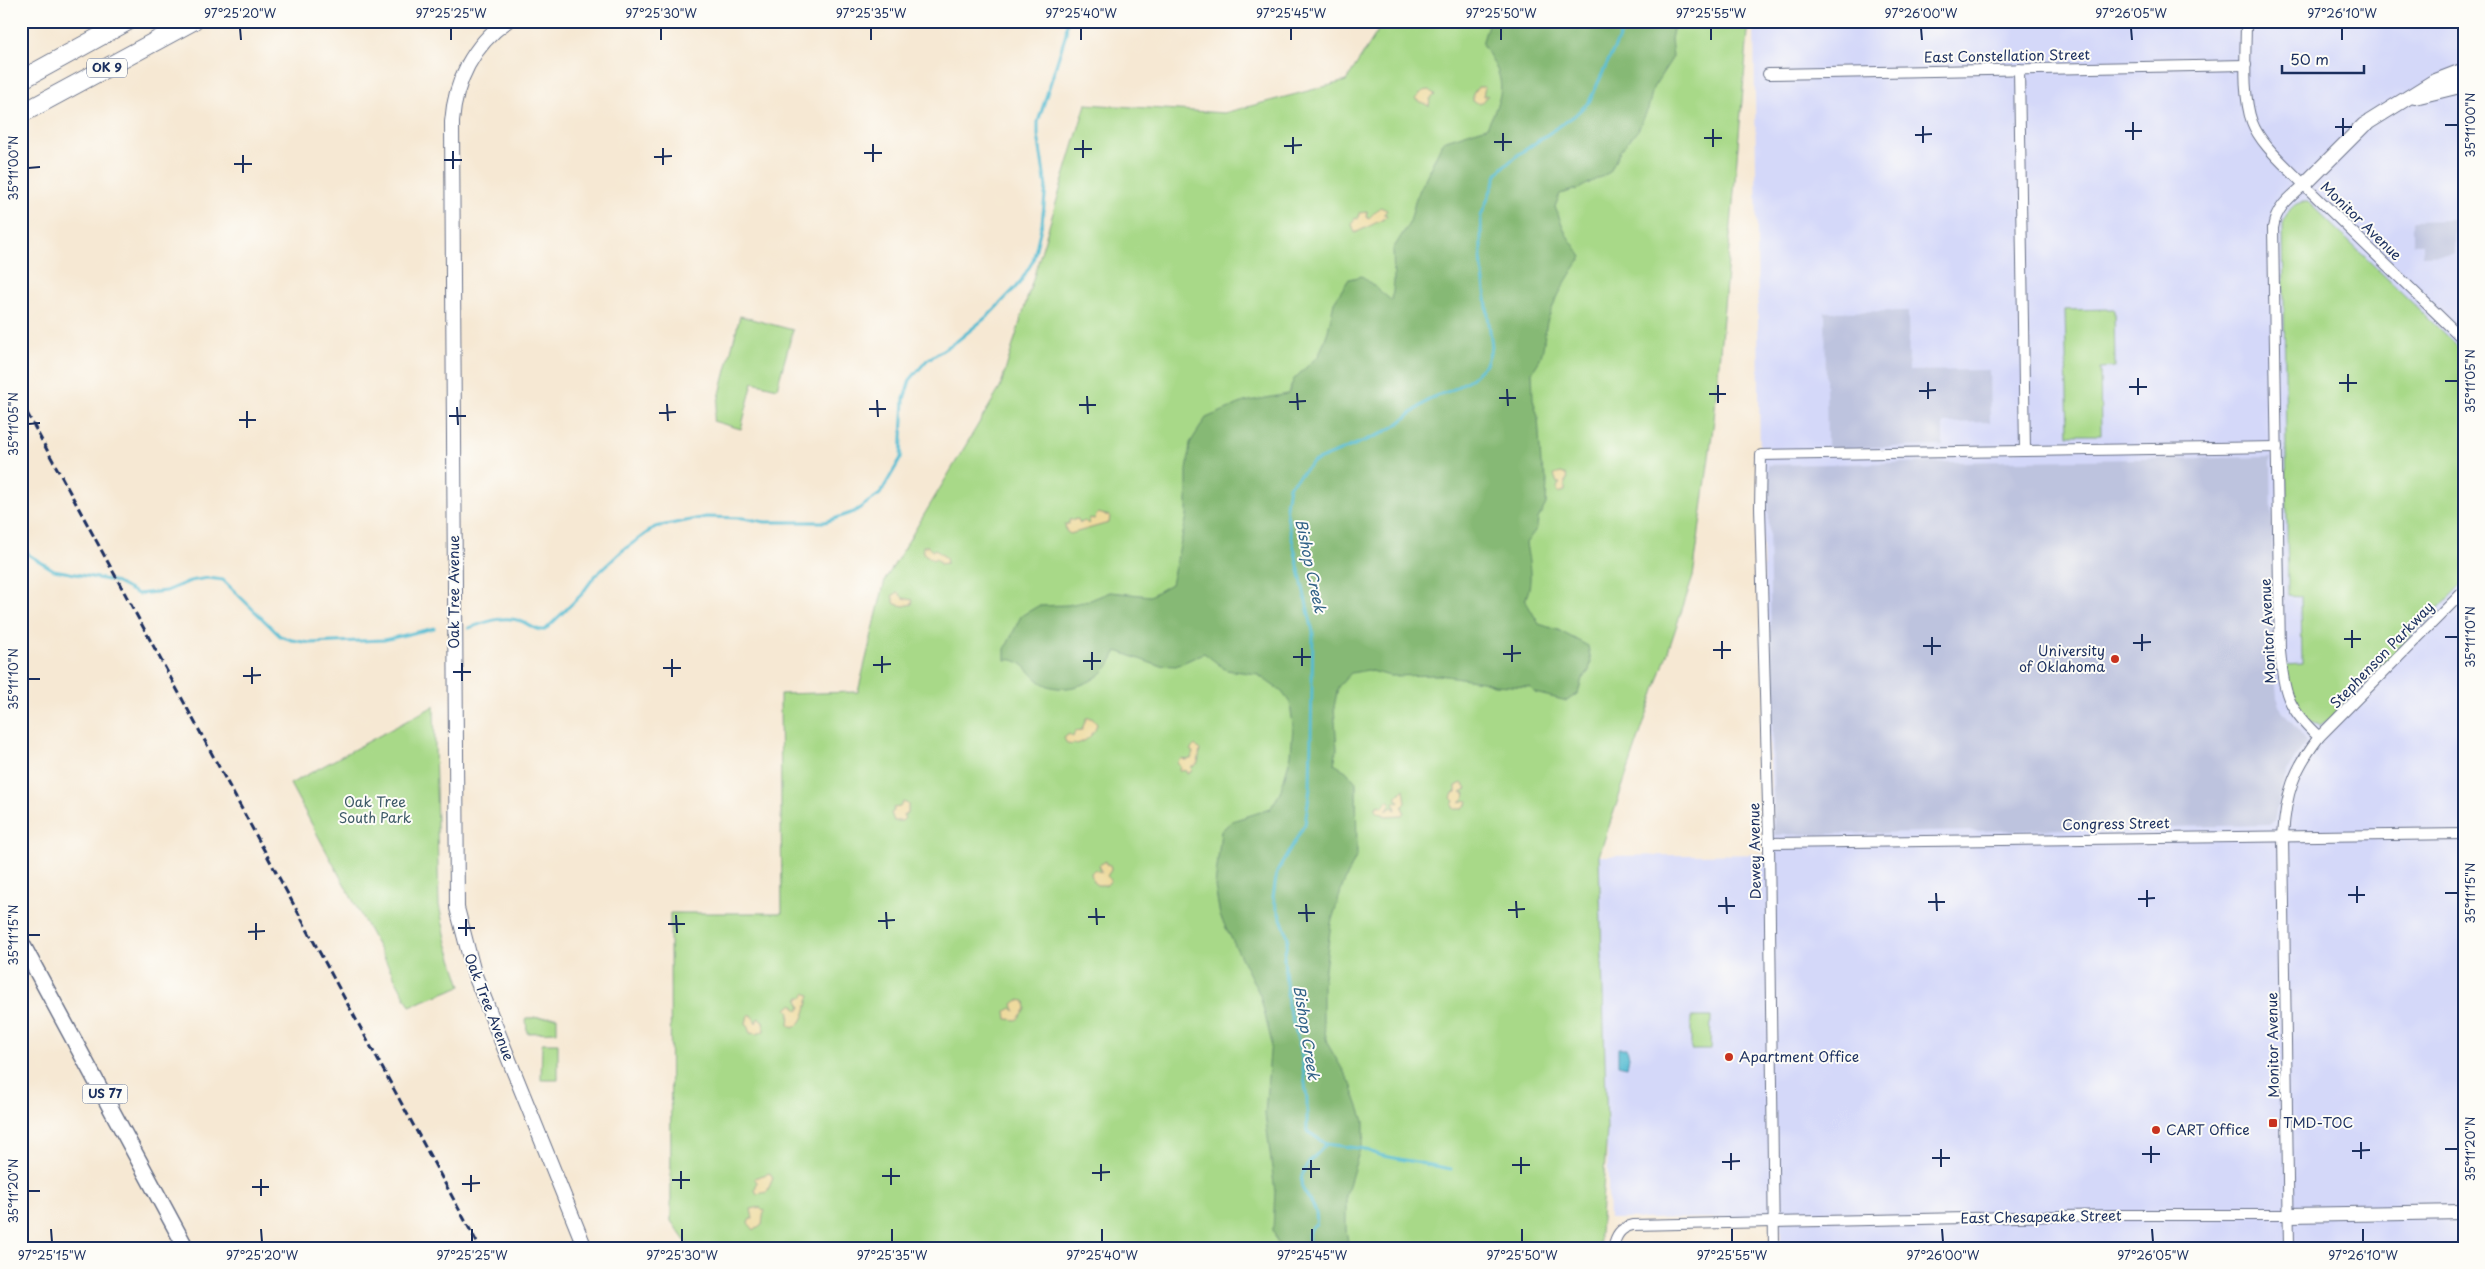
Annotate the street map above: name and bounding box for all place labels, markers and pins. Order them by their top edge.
place label: University of Oklahoma [2019,640,2105,677]
marker: University of Oklahoma [2109,653,2121,665]
place label: Apartment Office [1739,1046,1859,1067]
marker: Apartment Office [1723,1051,1735,1063]
place label: TMD-TOC [2283,1112,2353,1133]
marker: TMD-TOC [2267,1117,2279,1129]
place label: CART Office [2166,1119,2250,1140]
marker: CART Office [2150,1124,2162,1136]

